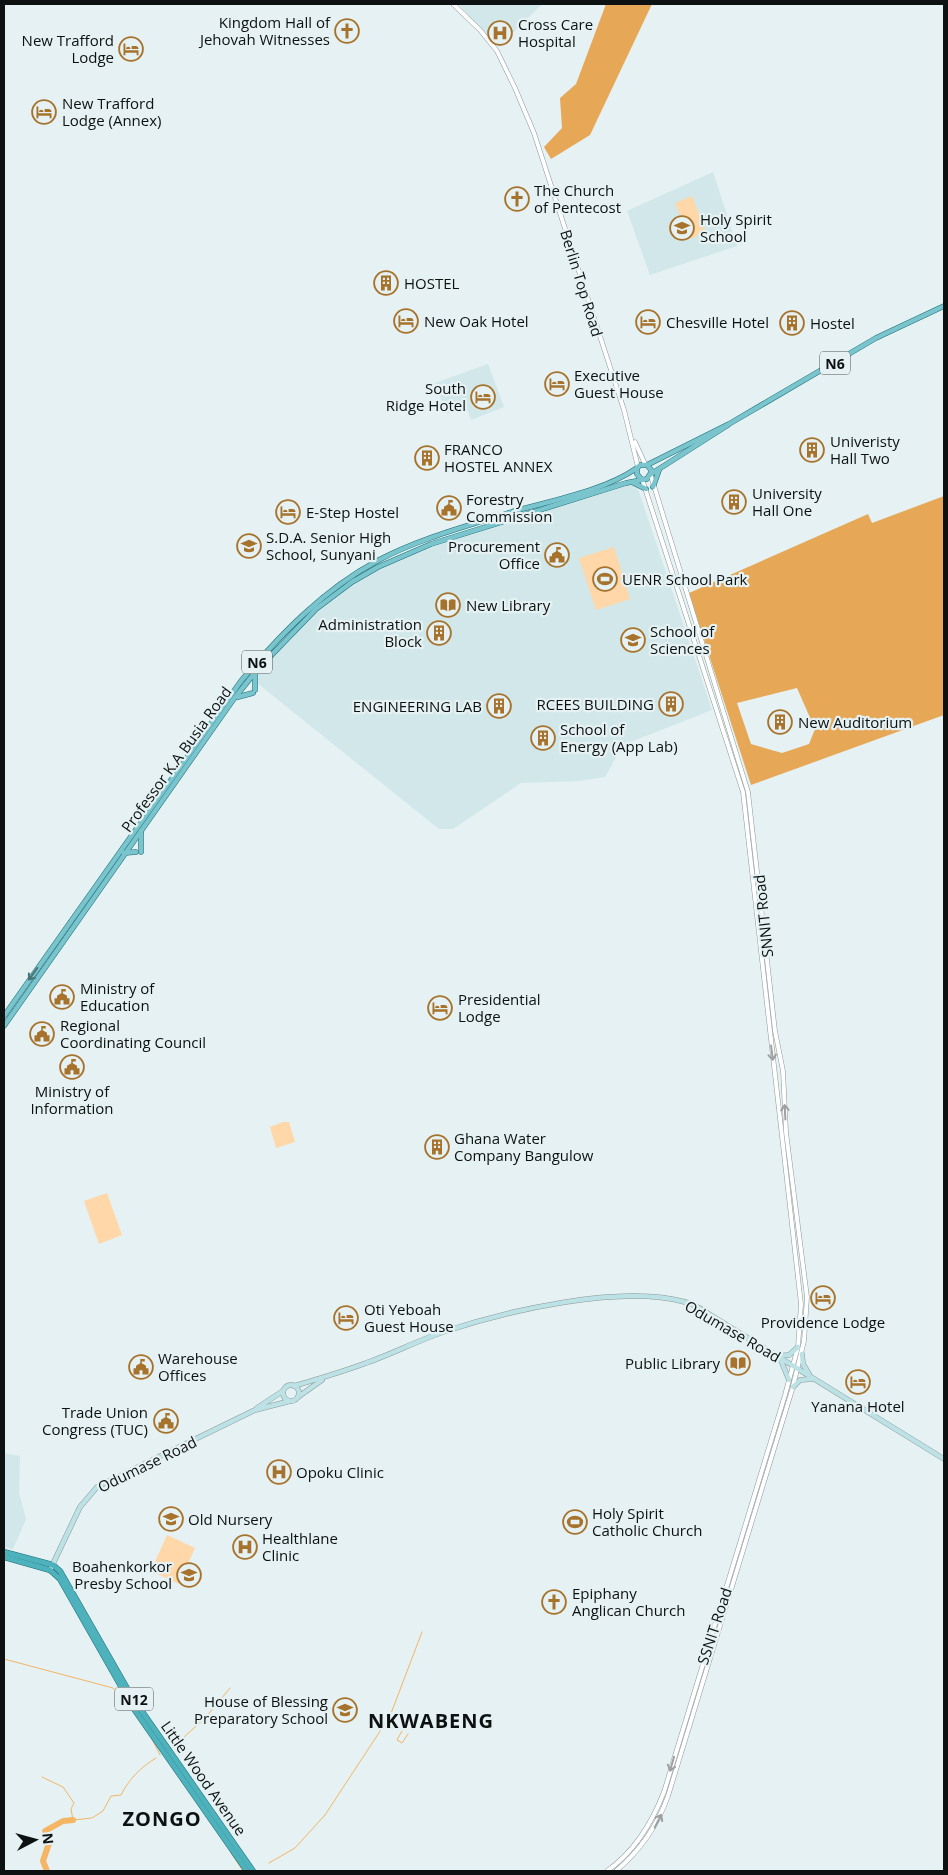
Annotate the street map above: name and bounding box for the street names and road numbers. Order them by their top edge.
street label: Berlin Top Road [556,227,608,339]
road number: N6 [820,352,850,374]
road number: N6 [242,650,272,674]
street label: Professor K.A Busia Road [116,682,236,836]
street label: SNNIT Road [749,874,777,958]
street label: Odumase Road [681,1295,785,1367]
street label: Odumase Road [94,1431,200,1497]
street label: SSNIT Road [692,1585,736,1667]
road number: N12 [115,1688,153,1710]
street label: Little Wood Avenue [157,1717,251,1839]

